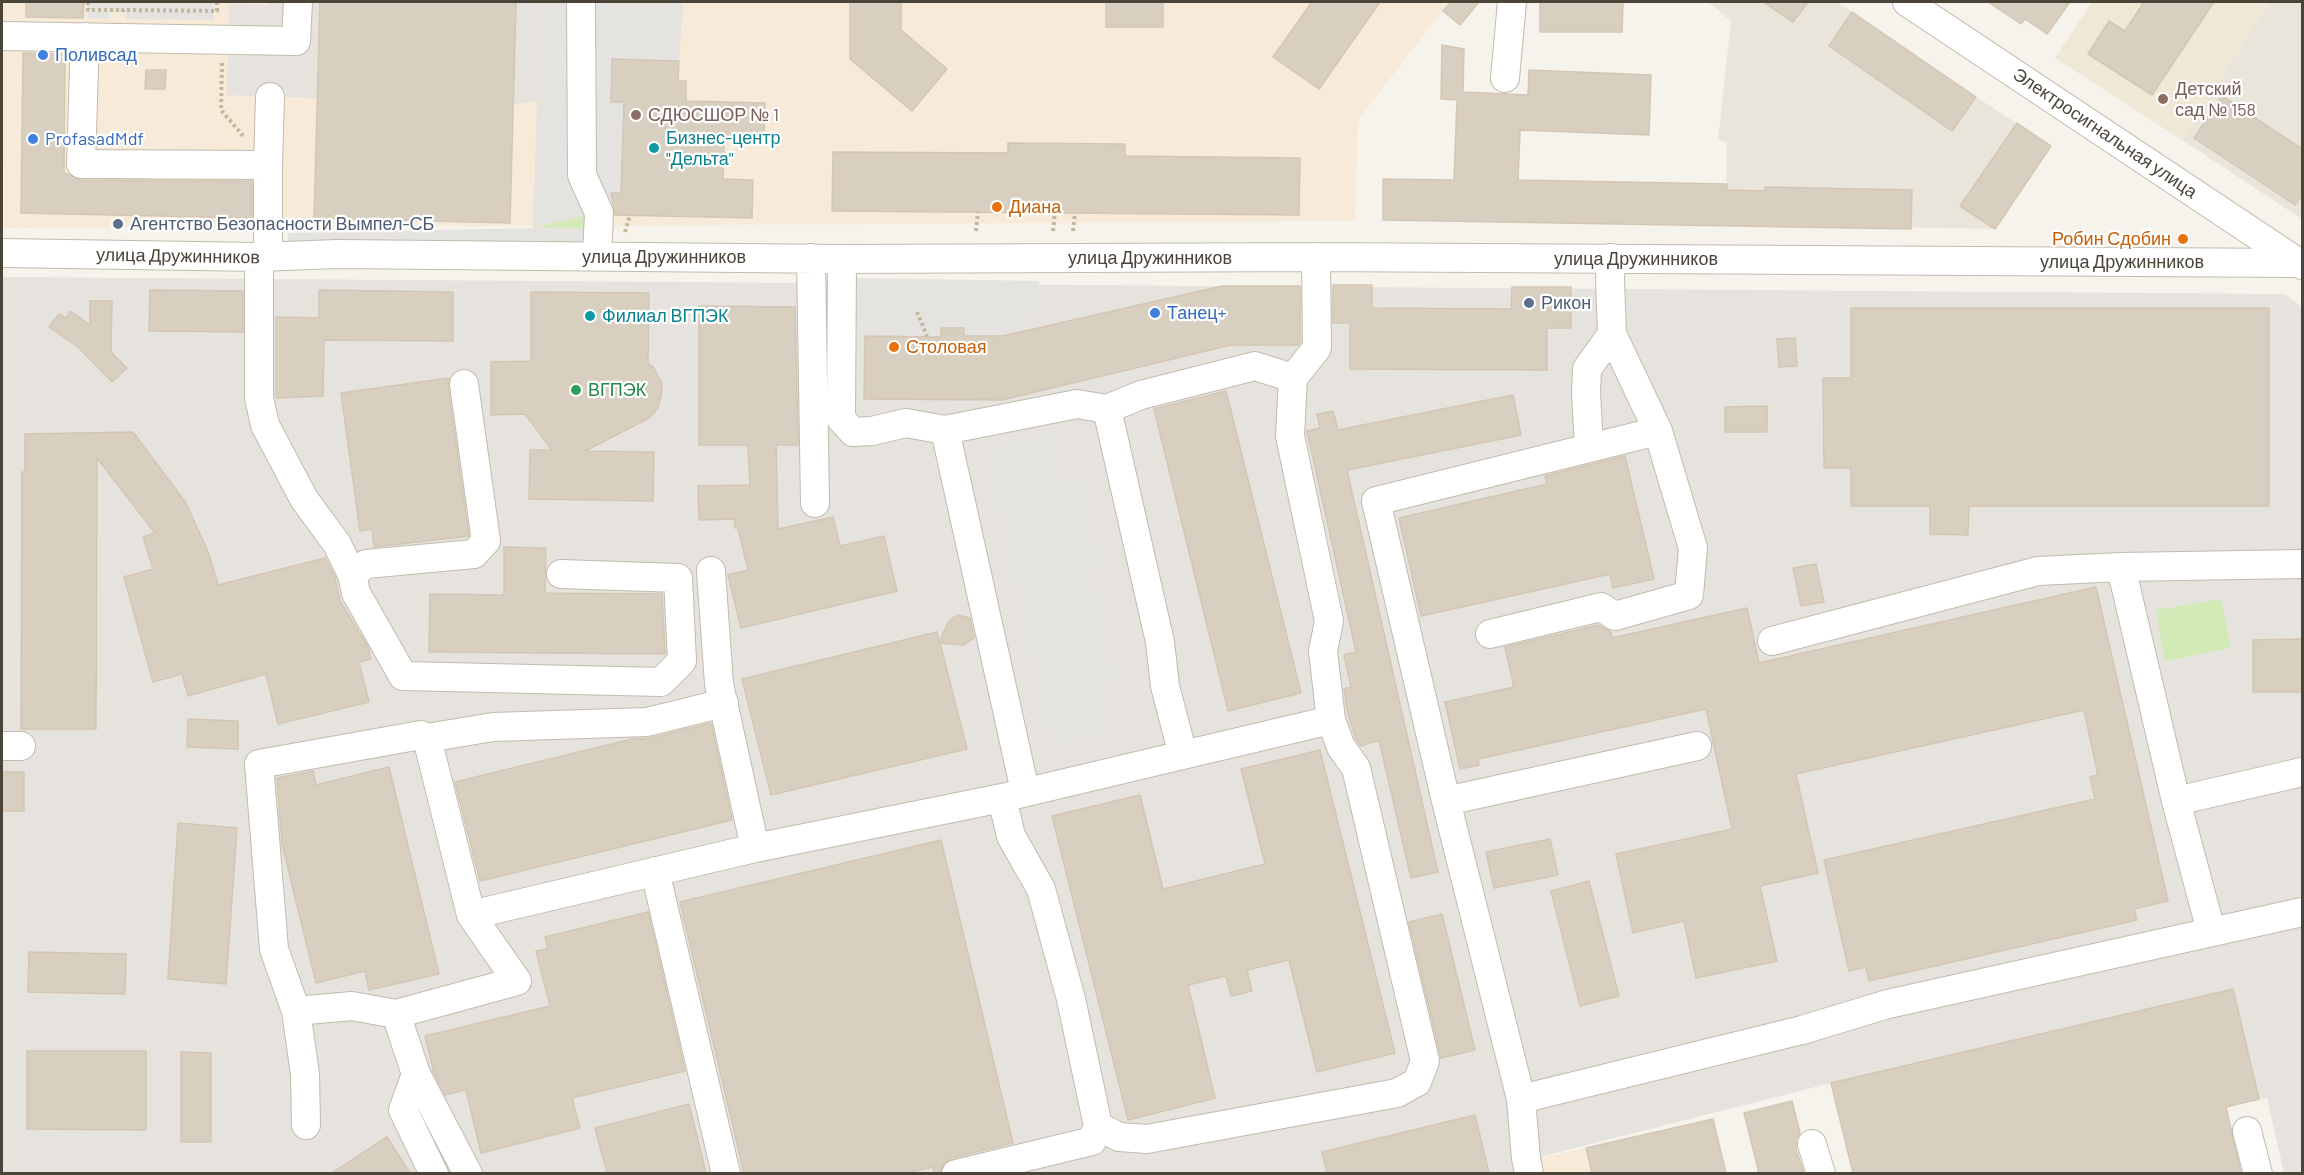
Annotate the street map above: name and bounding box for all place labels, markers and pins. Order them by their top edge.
place label: Поливсад [55,44,137,66]
marker: Поливсад [36,48,50,62]
place label: Детский сад № 158 [2175,78,2256,121]
marker: Детский сад № 158 [2156,92,2170,106]
place label: СДЮСШОР № 1 [648,104,779,126]
marker: СДЮСШОР № 1 [629,108,643,122]
place label: Бизнес-центр "Дельта" [666,127,780,170]
place label: ProfasadMdf [45,128,144,150]
marker: ProfasadMdf [26,132,40,146]
marker: Бизнес-центр "Дельта" [647,141,661,155]
place label: Диана [1009,196,1061,218]
marker: Диана [990,200,1004,214]
place label: Агентство Безопасности Вымпел-СБ [130,213,434,235]
marker: Агентство Безопасности Вымпел-СБ [111,217,125,231]
place label: Робин Сдобин [2052,228,2171,250]
marker: Робин Сдобин [2176,232,2190,246]
place label: Рикон [1541,292,1591,314]
marker: Рикон [1522,296,1536,310]
place label: Танец+ [1167,302,1226,324]
place label: Филиал ВГПЭК [602,305,729,327]
marker: Танец+ [1148,306,1162,320]
marker: Филиал ВГПЭК [583,309,597,323]
place label: Столовая [906,336,986,358]
marker: Столовая [887,340,901,354]
place label: ВГПЭК [588,379,646,401]
marker: ВГПЭК [569,383,583,397]

